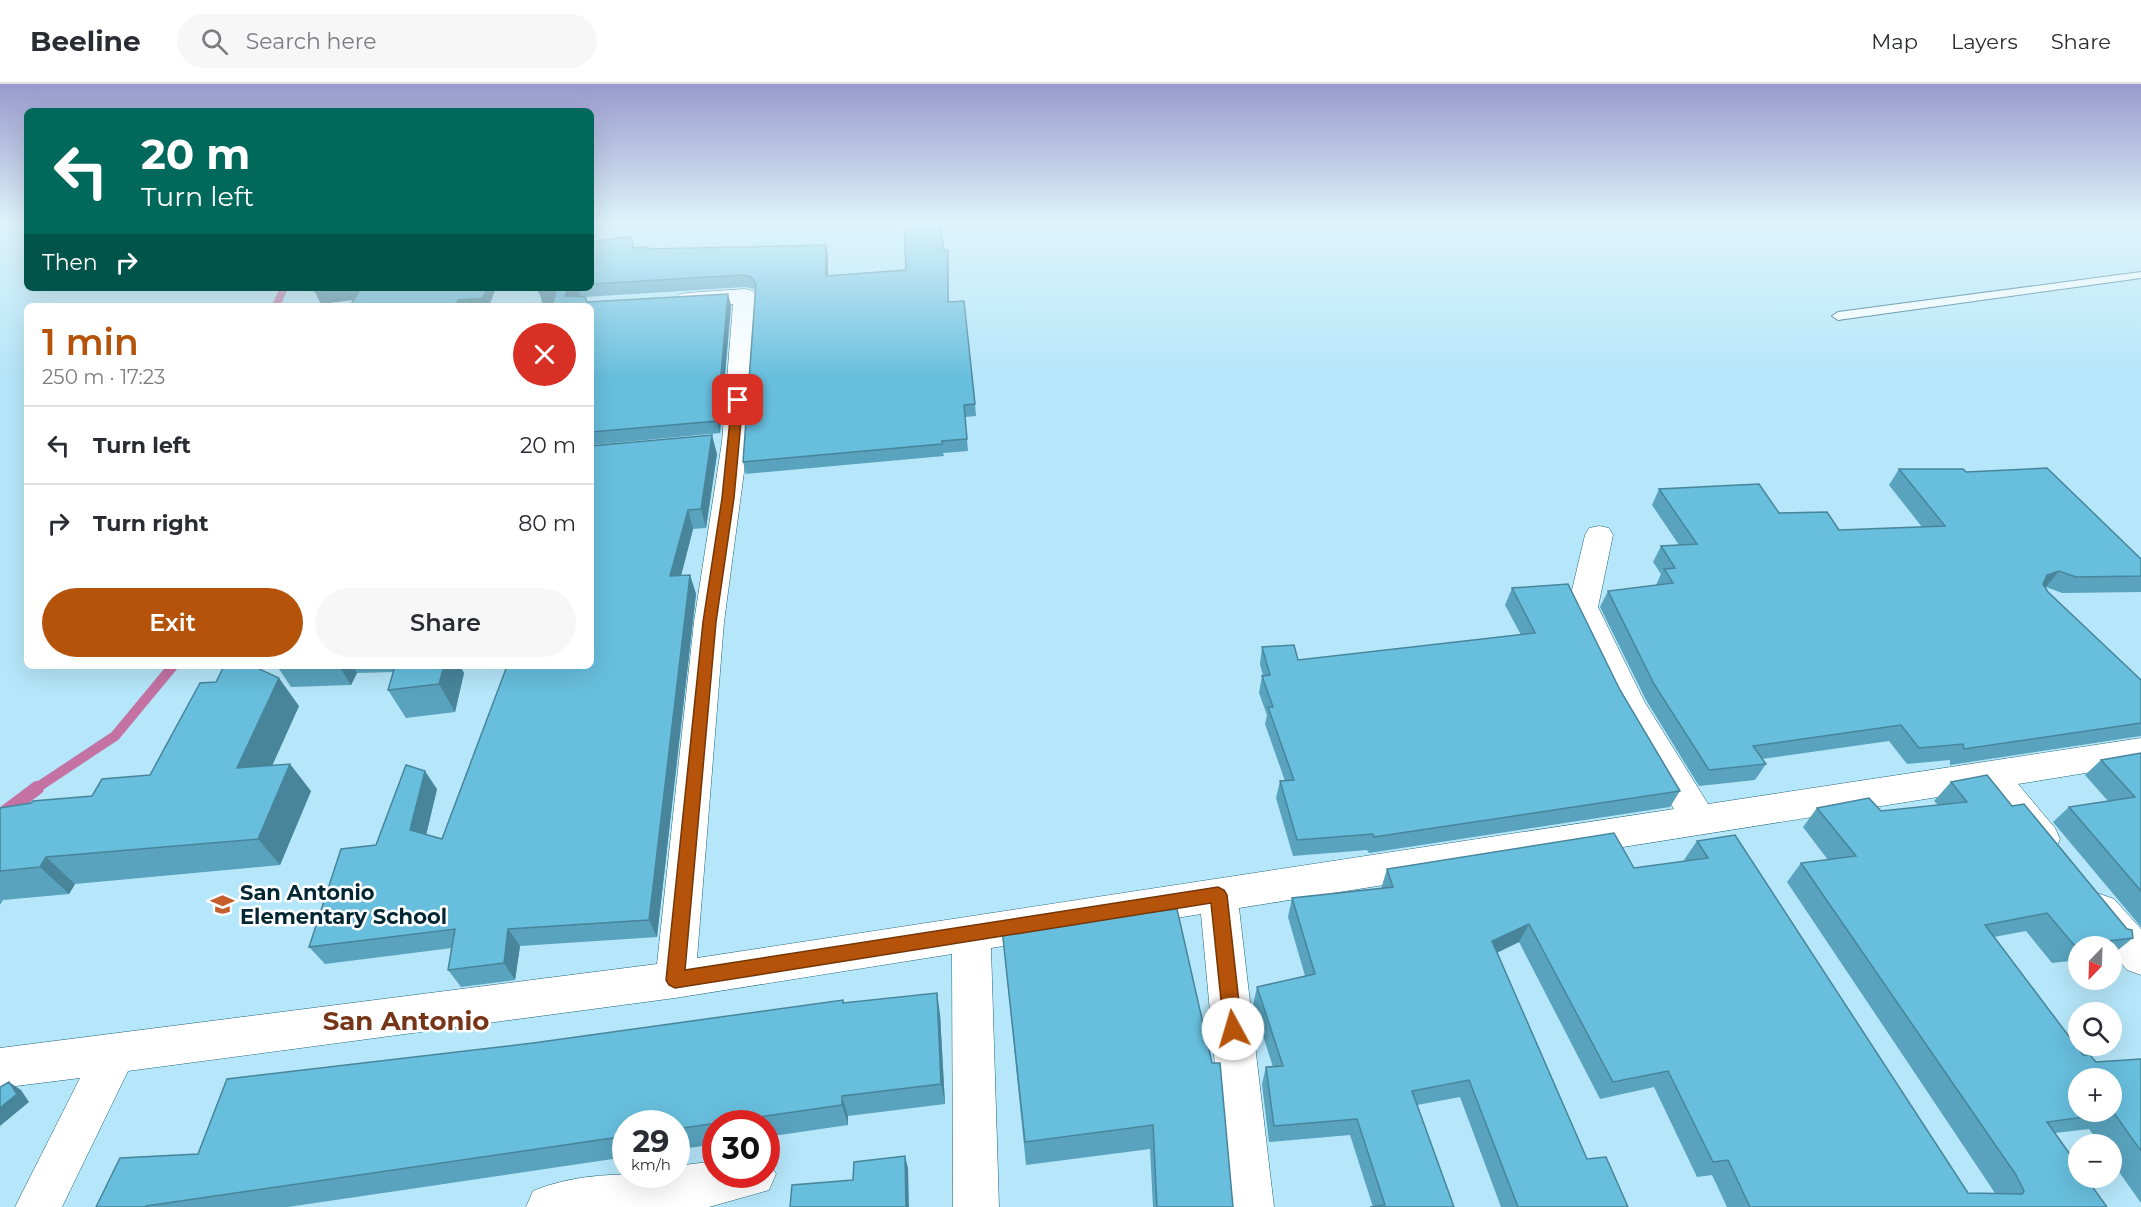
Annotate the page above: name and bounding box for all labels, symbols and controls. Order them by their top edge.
search box [177,14,597,68]
text: Beeline [30,24,141,58]
icon: search [198,25,231,58]
text: Search here [246,28,377,55]
text: Map [1871,29,1918,54]
text: Layers [1951,29,2018,54]
text: Share [2051,29,2111,54]
text: 20 m [141,128,250,180]
icon: left [42,132,120,210]
text: Turn left [141,180,254,213]
icon: right [110,246,143,279]
text: Then [42,249,98,276]
text: 1 min [42,320,139,364]
button: close [513,323,576,386]
text: 250 m · 17:23 [42,365,165,389]
pin [712,374,763,425]
icon: arrive [721,383,754,416]
icon: left [42,429,75,462]
text: Turn left [93,432,191,459]
text: 20 m [520,432,576,459]
icon: right [42,507,75,540]
text: Turn right [93,510,208,537]
text: 80 m [518,510,576,537]
button: Exit [42,588,303,657]
button: Share [315,588,576,657]
place label: San Antonio Elementary School [240,880,447,929]
school or university icon: San Antonio Elementary School [209,891,235,917]
north arrow [2068,936,2122,990]
map controls [2068,936,2122,1188]
position arrow [1201,997,1265,1061]
button: search [2068,1002,2122,1056]
district label: San Antonio [323,1005,489,1037]
button: + [2068,1068,2122,1122]
speed limit sign: 30 [702,1110,780,1188]
text: 29 [633,1123,669,1160]
button: − [2068,1134,2122,1188]
text: km/h [631,1155,671,1174]

